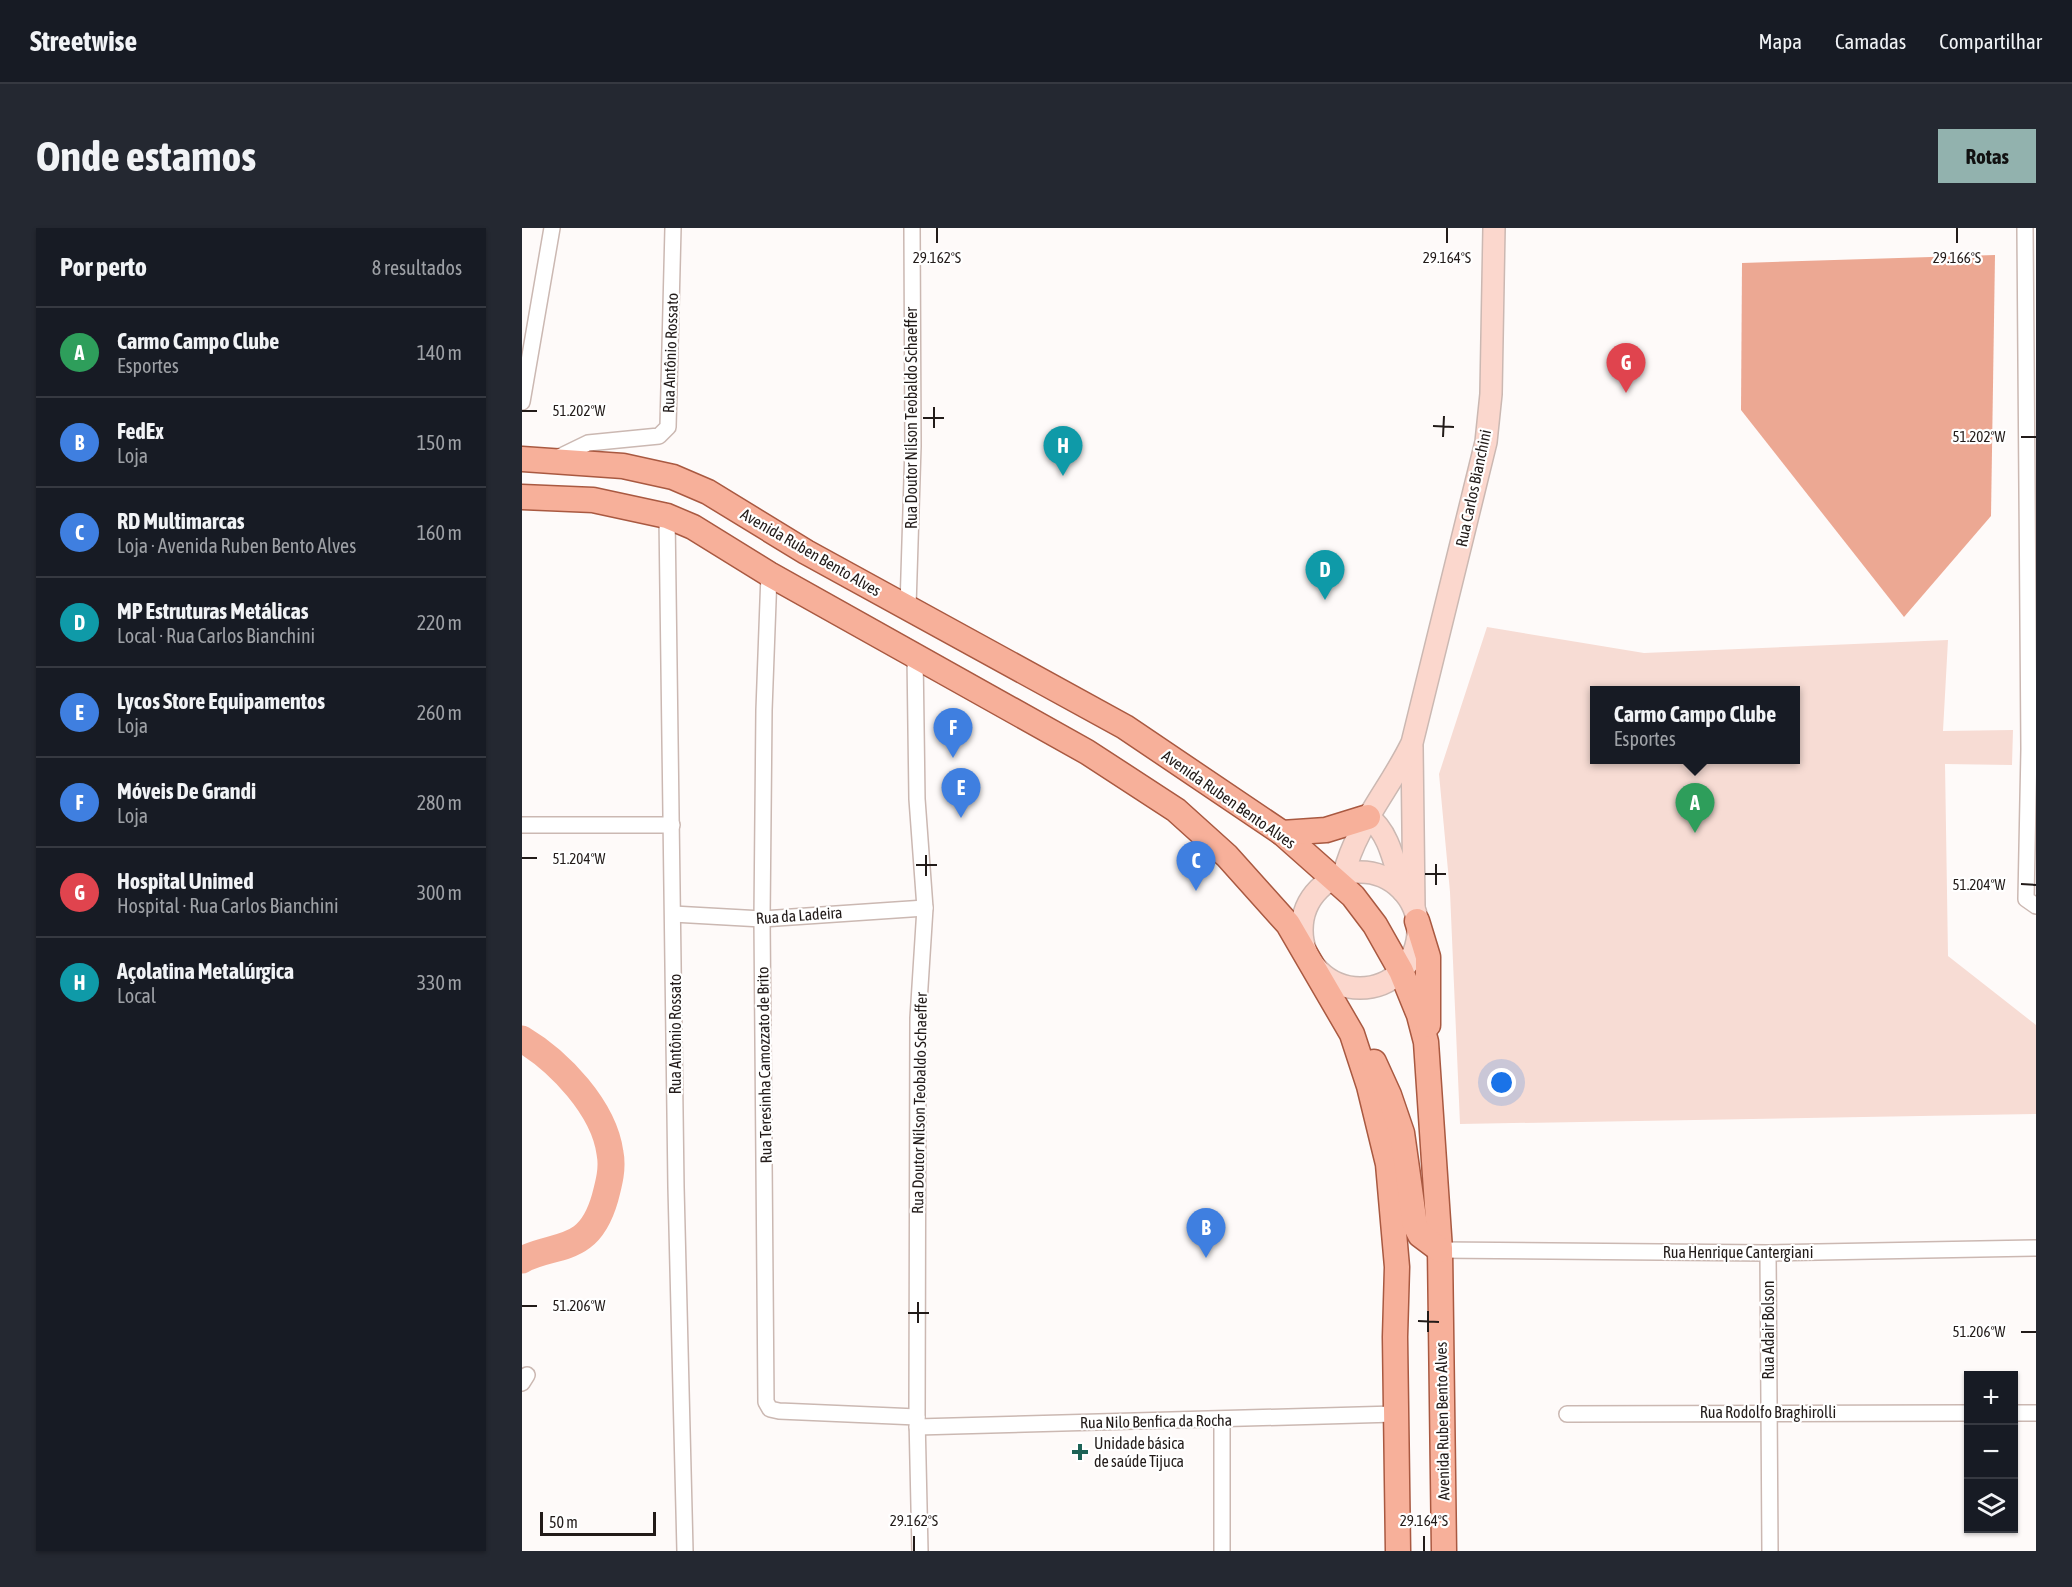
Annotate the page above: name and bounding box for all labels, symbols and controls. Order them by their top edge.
text: Streetwise [30,25,137,57]
text: Mapa [1758,29,1802,53]
text: Camadas [1835,29,1906,53]
text: Compartilhar [1939,29,2042,53]
button: Rotas [1938,129,2036,183]
text: Onde estamos [36,132,256,180]
text: 29.162°S [913,249,961,266]
text: 29.164°S [1423,249,1471,266]
text: 29.166°S [1933,249,1981,266]
text: Por perto [60,252,147,282]
text: 8 resultados [372,256,462,279]
street label: Rua Antônio Rossato [659,293,681,413]
street label: Rua Doutor Nílson Teobaldo Schaeffer [902,307,920,529]
text: Carmo Campo Clube [117,328,279,354]
text: A [75,341,84,364]
text: 140 m [417,341,462,364]
pin: G [1606,344,1646,393]
text: Esportes [117,354,179,377]
text: 51.202°W [553,402,606,419]
text: FedEx [117,418,164,444]
pin: H [1044,426,1082,476]
street label: Rua Carlos Bianchini [1452,428,1494,548]
text: 51.202°W [1953,428,2006,445]
text: B [75,431,84,454]
text: 150 m [417,431,462,454]
text: Loja [117,444,148,467]
street label: Avenida Ruben Bento Alves [738,505,885,600]
text: RD Multimarcas [117,508,245,534]
text: C [75,521,84,544]
text: 160 m [417,521,462,544]
text: Loja · Avenida Ruben Bento Alves [117,534,356,557]
pin: D [1306,550,1344,600]
text: MP Estruturas Metálicas [117,598,308,624]
text: D [74,611,85,634]
text: 220 m [417,611,462,634]
text: Local · Rua Carlos Bianchini [117,624,315,647]
popup [1590,686,1800,764]
text: Lycos Store Equipamentos [117,688,325,714]
text: E [75,701,84,724]
text: 260 m [417,701,462,724]
text: Carmo Campo Clube [1614,701,1776,727]
pin: F [934,708,972,758]
text: Loja [117,714,148,737]
text: Esportes [1614,727,1676,750]
street label: Avenida Ruben Bento Alves [1159,746,1299,852]
pin: E [942,768,980,818]
text: Móveis De Grandi [117,778,256,804]
pin: A [1676,784,1714,833]
text: F [75,791,84,814]
text: 280 m [417,791,462,814]
text: Loja [117,804,148,827]
pin: C [1176,842,1216,891]
text: 51.204°W [553,850,606,867]
text: Hospital Unimed [117,868,254,894]
text: 51.204°W [1953,876,2006,893]
text: G [74,881,85,904]
text: 300 m [417,881,462,904]
text: Hospital · Rua Carlos Bianchini [117,894,339,917]
street label: Rua da Ladeira [755,903,843,927]
text: Açolatina Metalúrgica [117,958,294,984]
street label: Rua Teresinha Camozzato de Brito [753,966,775,1164]
text: H [74,971,85,994]
text: 330 m [417,971,462,994]
street label: Rua Antônio Rossato [666,974,684,1094]
text: Local [117,984,156,1007]
street label: Rua Doutor Nílson Teobaldo Schaeffer [908,992,930,1214]
your location [1487,1068,1516,1097]
pin: B [1186,1208,1226,1258]
street label: Rua Henrique Cantergiani [1663,1243,1813,1262]
street label: Rua Adair Bolson [1759,1280,1777,1380]
text: 51.206°W [553,1297,606,1314]
text: 51.206°W [1953,1323,2006,1340]
street label: Avenida Ruben Bento Alves [1432,1341,1452,1501]
map controls [1964,1371,2018,1533]
button: + [1964,1371,2018,1425]
street label: Rua Rodolfo Braghirolli [1700,1403,1836,1422]
street label: Rua Nilo Benfica da Rocha [1080,1411,1232,1431]
button: − [1964,1425,2018,1479]
place label: Unidade básica de saúde Tijuca [1094,1434,1185,1471]
marker: Unidade básica de saúde Tijuca [1071,1443,1089,1461]
button: layers [1964,1479,2018,1533]
scale bar [540,1509,656,1536]
text: 29.162°S [890,1512,938,1529]
text: 29.164°S [1400,1512,1448,1529]
text: 50 m [549,1513,578,1531]

